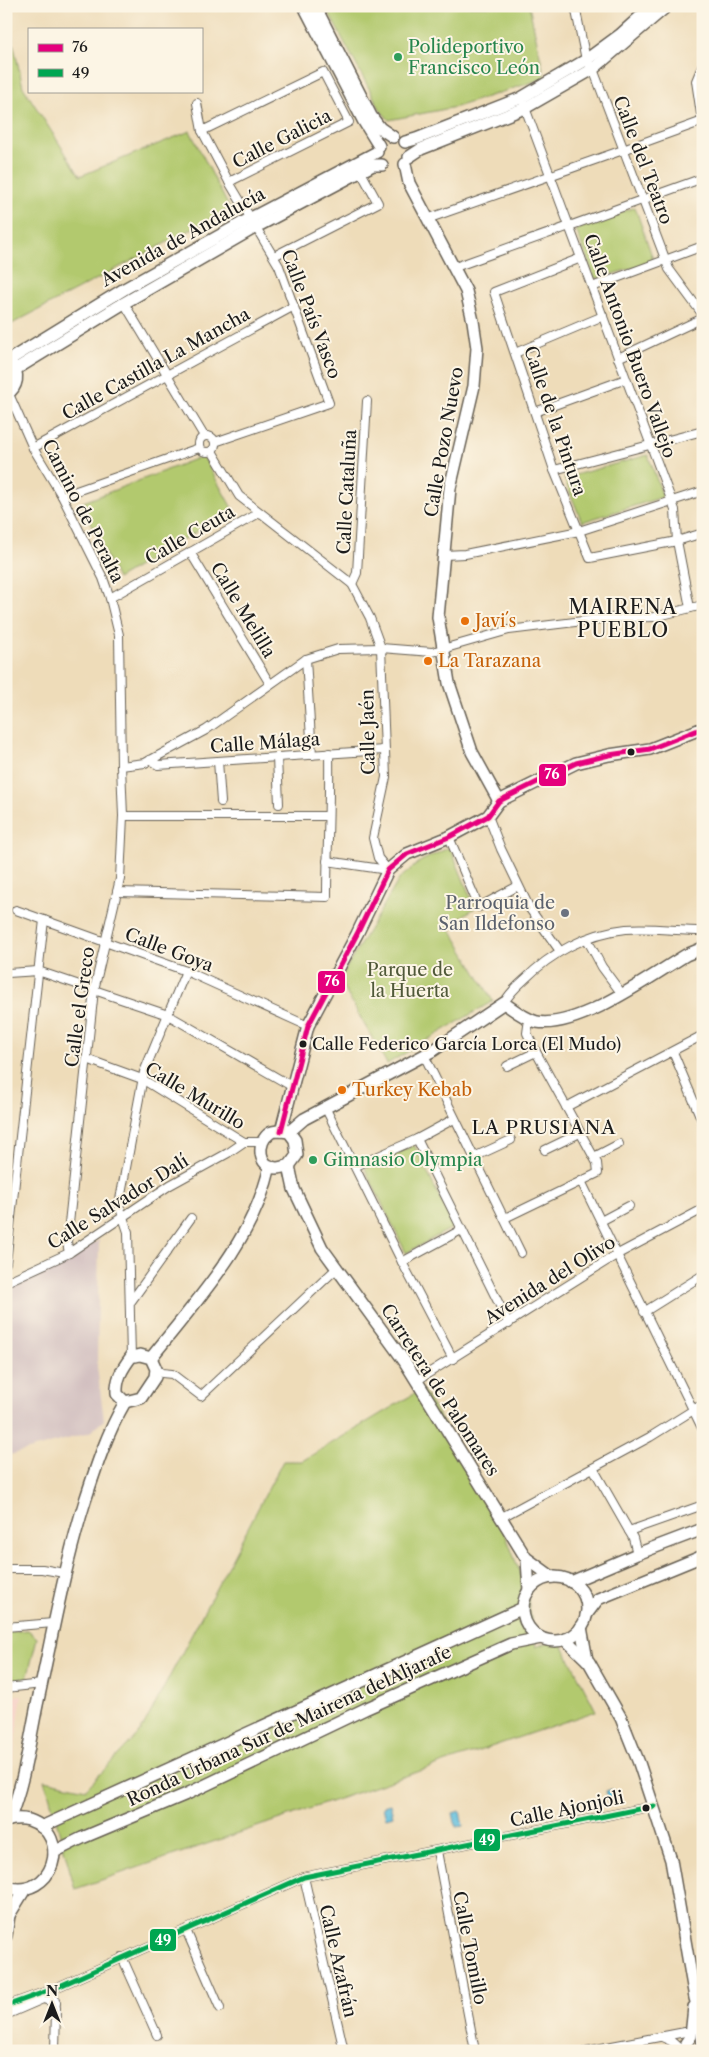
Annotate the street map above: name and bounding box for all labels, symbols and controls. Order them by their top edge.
legend [28,28,202,92]
place label: Polideportivo Francisco León [408,36,540,79]
text: 76 [72,37,88,56]
marker: Polideportivo Francisco León [392,51,404,63]
text: 49 [72,63,89,82]
street label: Calle del Teatro [608,93,678,227]
street label: Calle Galicia [229,104,336,173]
street label: Avenida de Andalucía [96,182,269,292]
street label: Calle Antonio Buero Vallejo [579,231,681,461]
street label: Calle País Vasco [276,246,346,382]
street label: Calle Castilla La Mancha [58,303,254,425]
street label: Calle de la Pintura [519,343,591,499]
street label: Calle Pozo Nuevo [420,365,468,519]
street label: Calle Cataluña [333,428,361,555]
street label: Camino de Peralta [37,436,129,587]
street label: Calle Ceuta [141,500,239,569]
street label: Calle Melilla [206,558,280,662]
district label: MAIRENA PUEBLO [568,595,678,642]
place label: Javi´s [472,610,516,632]
marker: Javi´s [459,615,471,627]
place label: La Tarazana [438,650,542,672]
marker: La Tarazana [422,655,434,667]
street label: Calle Jaén [356,689,380,775]
street label: Calle Málaga [209,728,321,758]
unlabelled marker [626,747,636,757]
line badge: 76 [538,763,567,787]
text: 76 [544,765,560,783]
place label: Parroquia de San Ildefonso [438,892,555,935]
marker: Parroquia de San Ildefonso [559,907,571,919]
street label: Calle Goya [122,923,217,977]
street label: Calle el Greco [61,945,99,1069]
park label: Parque de la Huerta [367,959,453,1002]
line badge: 76 [317,970,346,994]
text: 76 [324,972,340,990]
place label: Calle Federico García Lorca (El Mudo) [312,1034,621,1054]
marker: Calle Federico García Lorca (El Mudo) [298,1039,308,1049]
street label: Calle Murillo [141,1058,249,1134]
place label: Turkey Kebab [352,1079,472,1101]
marker: Turkey Kebab [336,1084,348,1096]
district label: LA PRUSIANA [472,1116,616,1139]
street label: Calle Salvador Dalí [43,1149,193,1254]
place label: Gimnasio Olympia [323,1149,483,1171]
marker: Gimnasio Olympia [307,1154,319,1166]
street label: Avenida del Olivo [480,1231,620,1330]
street label: Carretera de Palomares [376,1300,504,1480]
street label: Ronda Urbana Sur de Mairena delAljarafe [123,1641,455,1811]
street label: Calle Ajonjoli [508,1786,626,1832]
unlabelled marker [641,1803,651,1813]
line badge: 49 [473,1828,501,1852]
text: 49 [479,1831,495,1849]
street label: Calle Tomillo [448,1889,492,2007]
street label: Calle Azafrán [314,1902,362,2020]
line badge: 49 [149,1928,177,1952]
text: 49 [155,1931,171,1949]
north arrow [28,1980,78,2030]
text: N [46,1982,58,2000]

